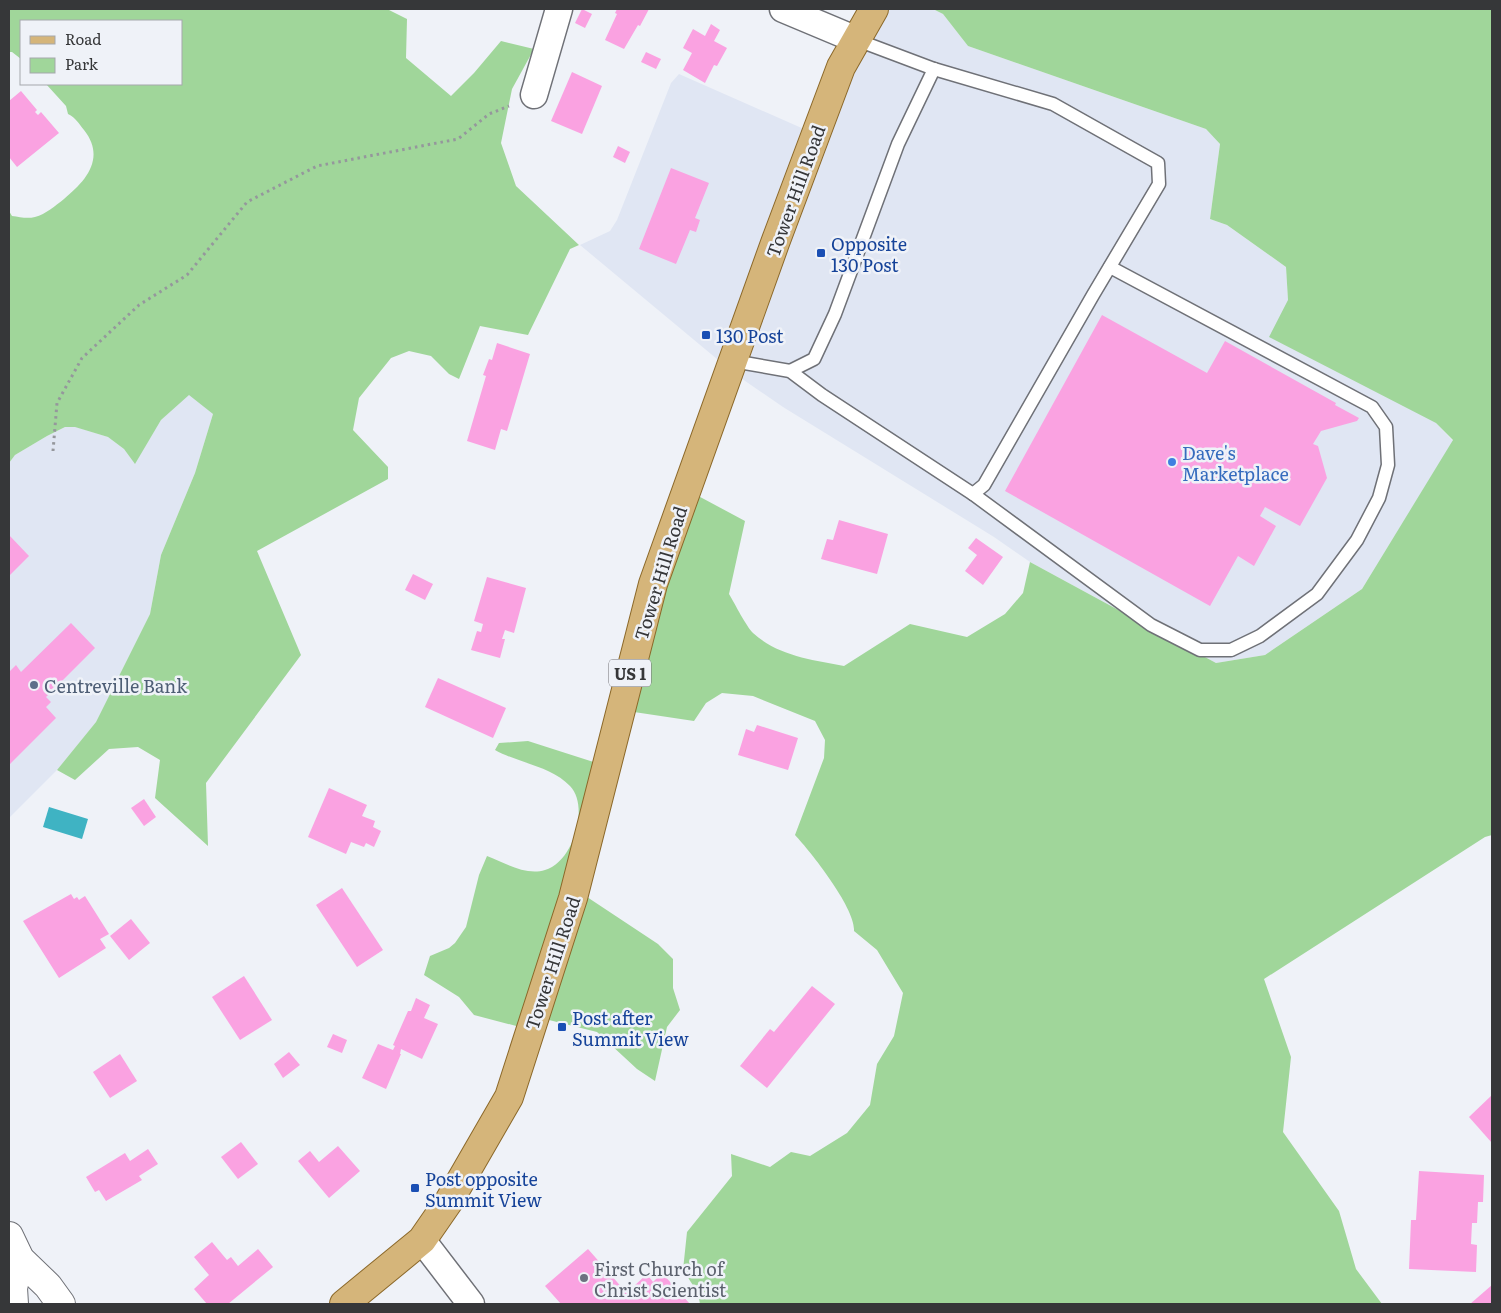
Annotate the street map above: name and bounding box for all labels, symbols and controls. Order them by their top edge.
legend [20,20,182,85]
text: Road [65,27,101,50]
text: Park [65,52,99,75]
street label: Tower Hill Road [758,121,832,261]
place label: Opposite 130 Post [831,230,907,278]
marker: Opposite 130 Post [815,247,827,259]
place label: 130 Post [716,322,784,349]
marker: 130 Post [700,329,712,341]
place label: Dave's Marketplace [1182,439,1289,487]
marker: Dave's Marketplace [1166,456,1178,468]
street label: Tower Hill Road [627,502,693,644]
road number: US 1 [609,660,651,686]
place label: Centreville Bank [44,672,188,699]
marker: Centreville Bank [28,679,40,691]
street label: Tower Hill Road [518,893,586,1033]
place label: Post after Summit View [572,1004,689,1052]
marker: Post after Summit View [556,1021,568,1033]
place label: Post opposite Summit View [425,1165,542,1213]
marker: Post opposite Summit View [409,1182,421,1194]
place label: First Church of Christ Scientist [594,1255,727,1303]
marker: First Church of Christ Scientist [578,1272,590,1284]

